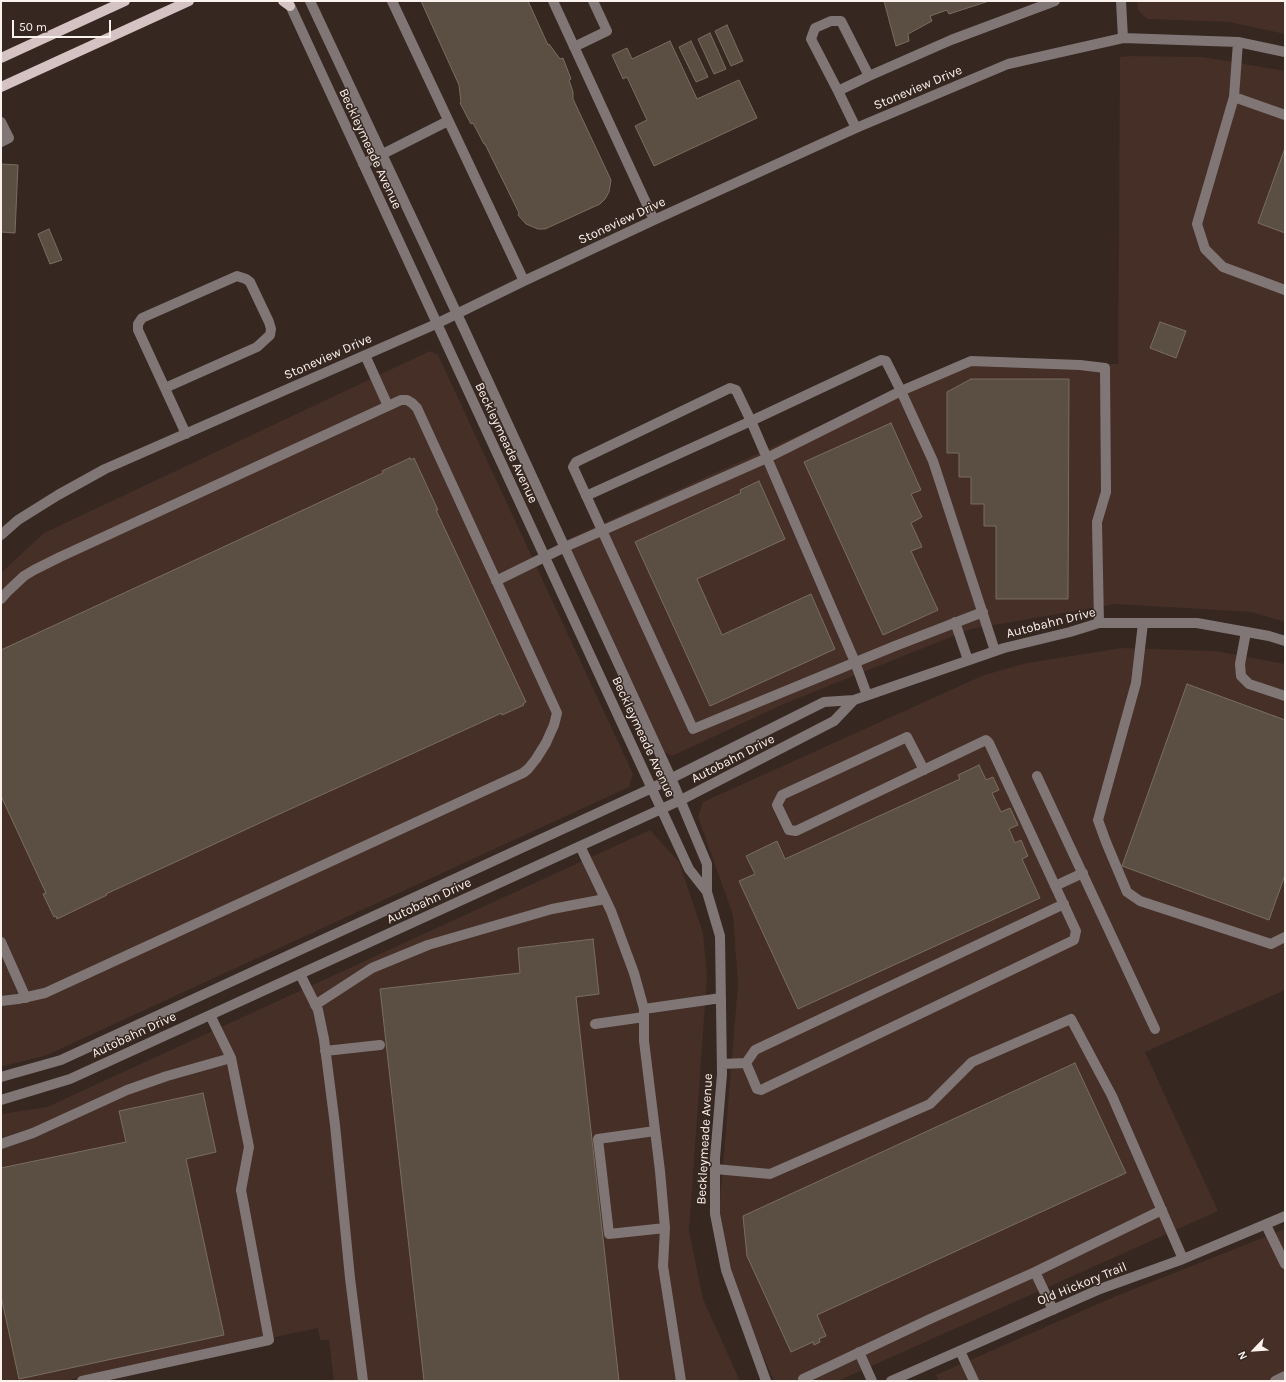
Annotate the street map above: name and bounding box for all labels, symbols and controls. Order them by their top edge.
scale bar [14,12,113,38]
text: 50 m [19,20,47,34]
street label: Stoneview Drive [872,62,964,114]
street label: Beckleymeade Avenue [335,86,405,212]
street label: Stoneview Drive [576,194,668,248]
street label: Stoneview Drive [282,331,374,383]
street label: Beckleymeade Avenue [471,380,541,506]
street label: Autobahn Drive [1005,604,1097,642]
street label: Beckleymeade Avenue [608,674,678,800]
street label: Autobahn Drive [689,731,777,787]
street label: Autobahn Drive [384,875,474,927]
street label: Autobahn Drive [89,1009,179,1061]
street label: Beckleymeade Avenue [694,1073,716,1205]
street label: Old Hickory Trail [1035,1259,1129,1309]
north arrow [1234,1330,1274,1370]
text: N [1235,1349,1250,1362]

